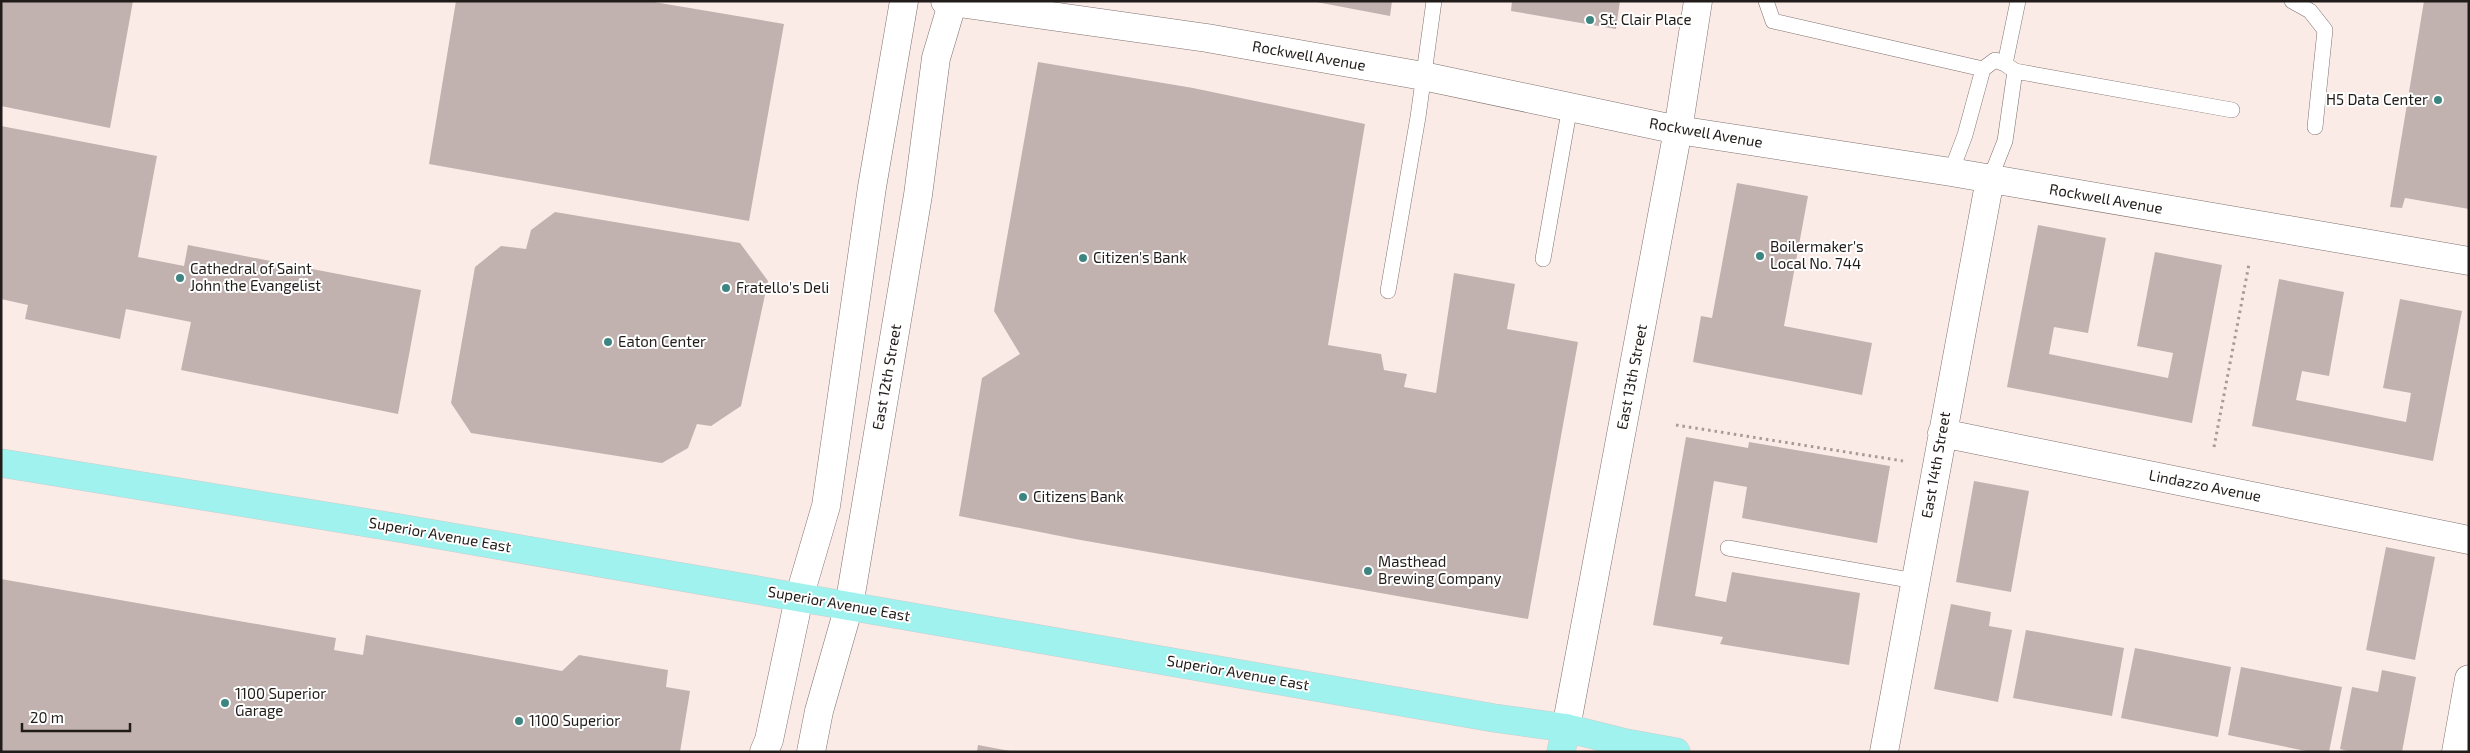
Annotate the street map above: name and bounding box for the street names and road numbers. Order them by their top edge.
street label: Rockwell Avenue [1251,36,1367,74]
street label: Rockwell Avenue [1648,113,1764,151]
street label: Rockwell Avenue [2048,179,2164,217]
street label: East 12th Street [868,322,904,431]
street label: East 13th Street [1612,322,1650,431]
street label: East 14th Street [1917,410,1953,520]
street label: Lindazzo Avenue [2148,465,2263,505]
street label: Superior Avenue East [368,513,513,555]
street label: Superior Avenue East [767,582,912,624]
street label: Superior Avenue East [1166,651,1311,693]

